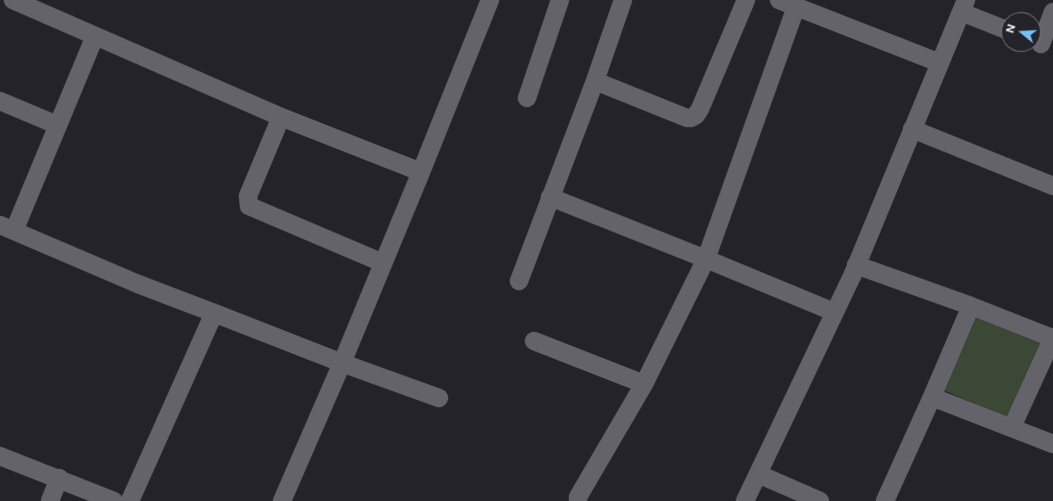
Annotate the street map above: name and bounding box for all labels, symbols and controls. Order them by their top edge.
north arrow [1001,12,1041,52]
text: N [1003,23,1018,35]

